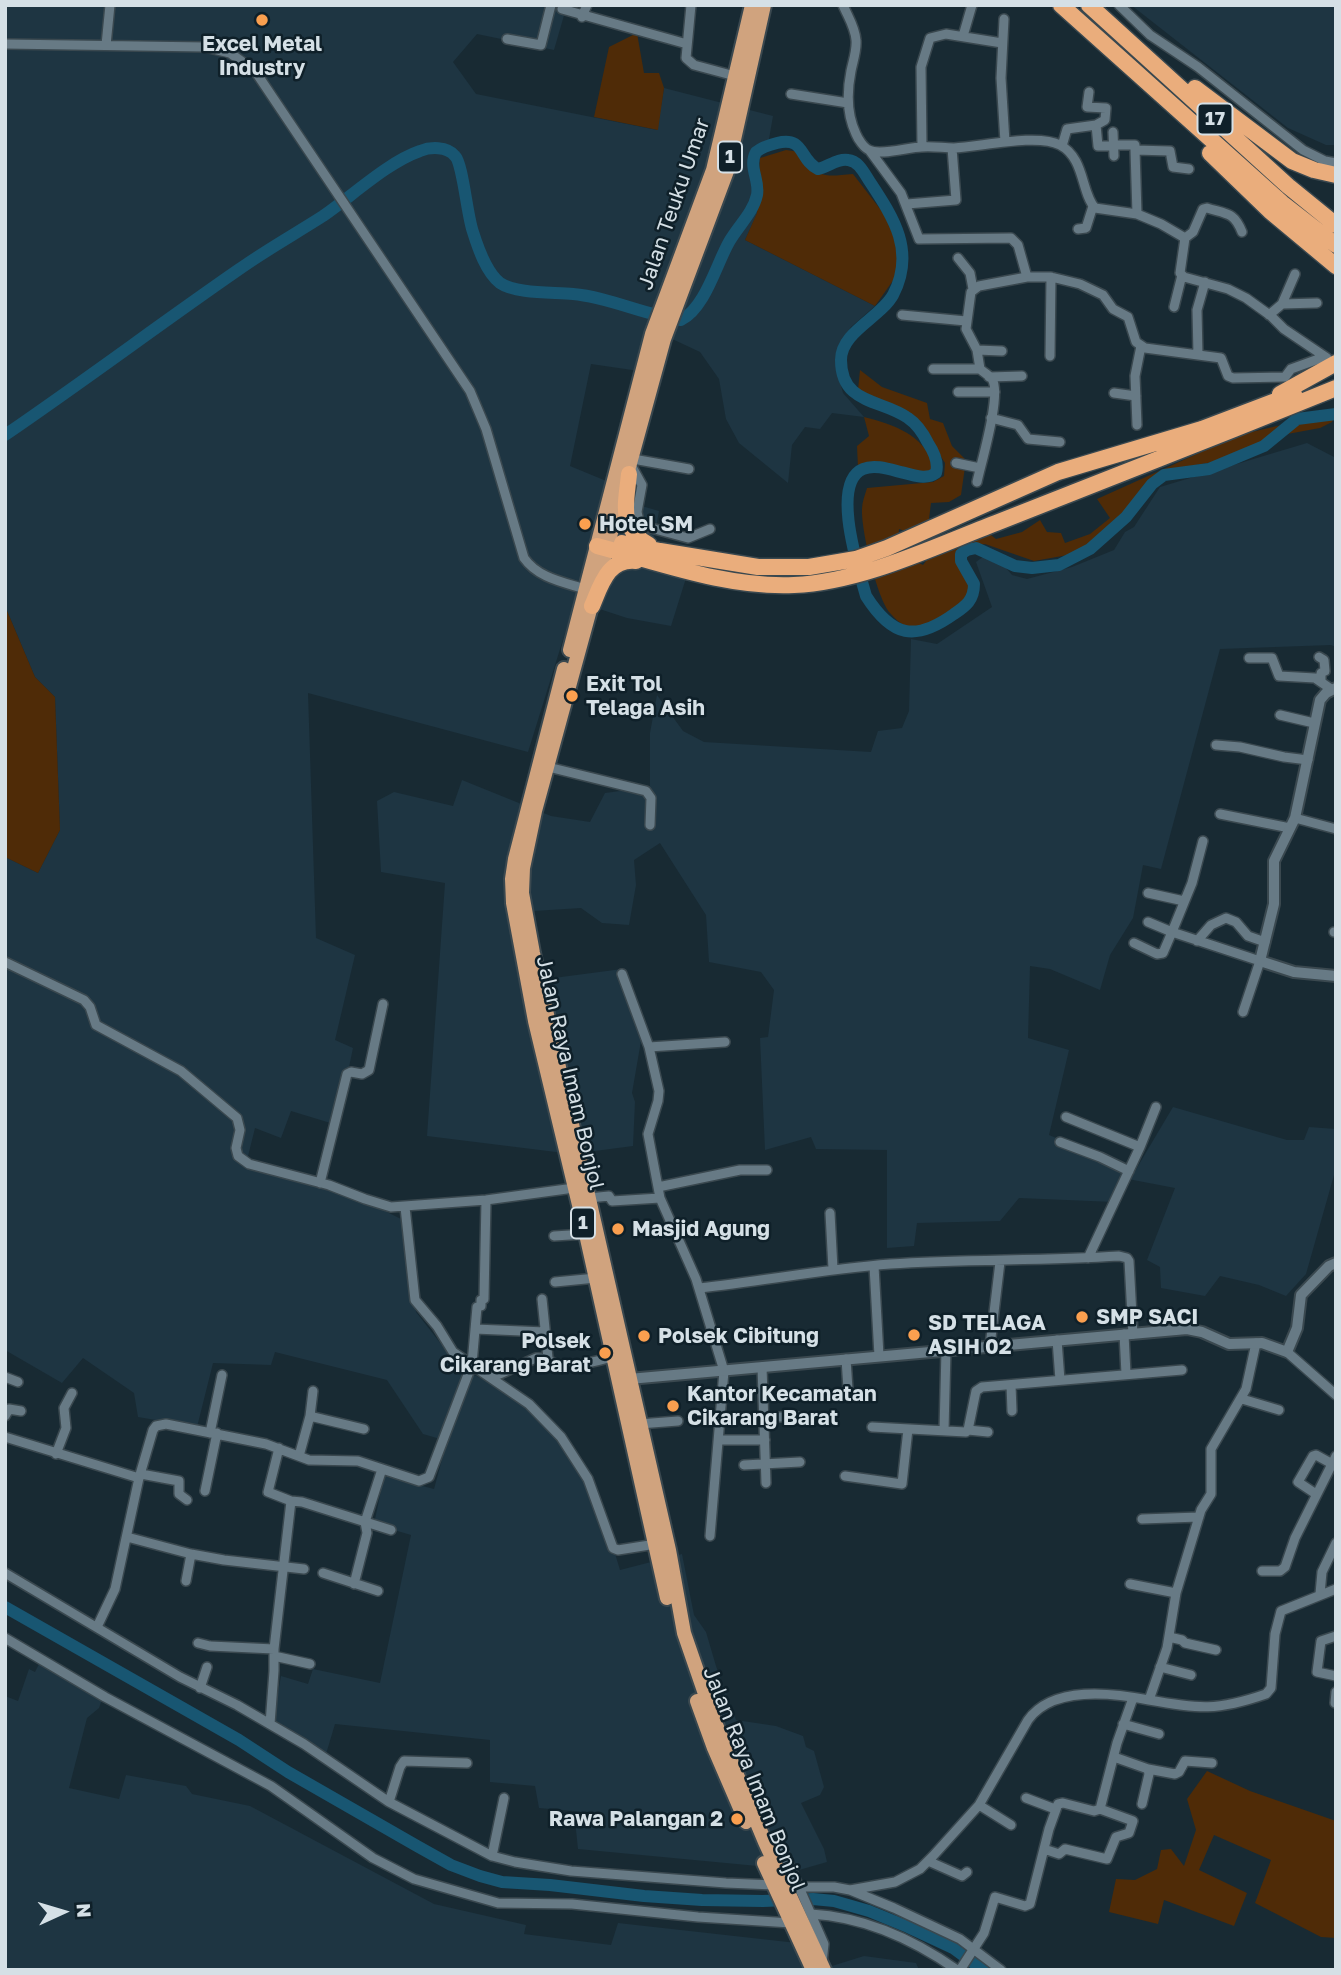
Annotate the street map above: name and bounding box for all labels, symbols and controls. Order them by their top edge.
marker: Excel Metal Industry [254,12,270,28]
place label: Excel Metal Industry [202,31,322,81]
road number: 17 [1198,104,1232,134]
street label: Jalan Teuku Umar [633,115,715,293]
road number: 1 [718,141,742,172]
place label: Hotel SM [599,511,693,537]
marker: Hotel SM [577,516,593,532]
place label: Exit Tol Telaga Asih [586,671,705,721]
marker: Exit Tol Telaga Asih [564,688,580,704]
street label: Jalan Raya Imam Bonjol [531,954,609,1192]
road number: 1 [571,1208,595,1238]
place label: Masjid Agung [632,1216,770,1242]
marker: Masjid Agung [610,1221,626,1237]
place label: SMP SACI [1096,1304,1198,1330]
marker: SMP SACI [1074,1309,1090,1325]
place label: SD TELAGA ASIH 02 [928,1310,1046,1360]
place label: Polsek Cibitung [658,1323,819,1349]
marker: SD TELAGA ASIH 02 [906,1327,922,1343]
place label: Polsek Cikarang Barat [440,1328,591,1378]
marker: Polsek Cibitung [636,1328,652,1344]
marker: Polsek Cikarang Barat [597,1345,613,1361]
place label: Kantor Kecamatan Cikarang Barat [687,1381,877,1431]
marker: Kantor Kecamatan Cikarang Barat [665,1398,681,1414]
street label: Jalan Raya Imam Bonjol [697,1663,811,1895]
place label: Rawa Palangan 2 [549,1806,723,1832]
marker: Rawa Palangan 2 [729,1811,745,1827]
north arrow [28,1877,98,1947]
text: N [72,1902,96,1919]

